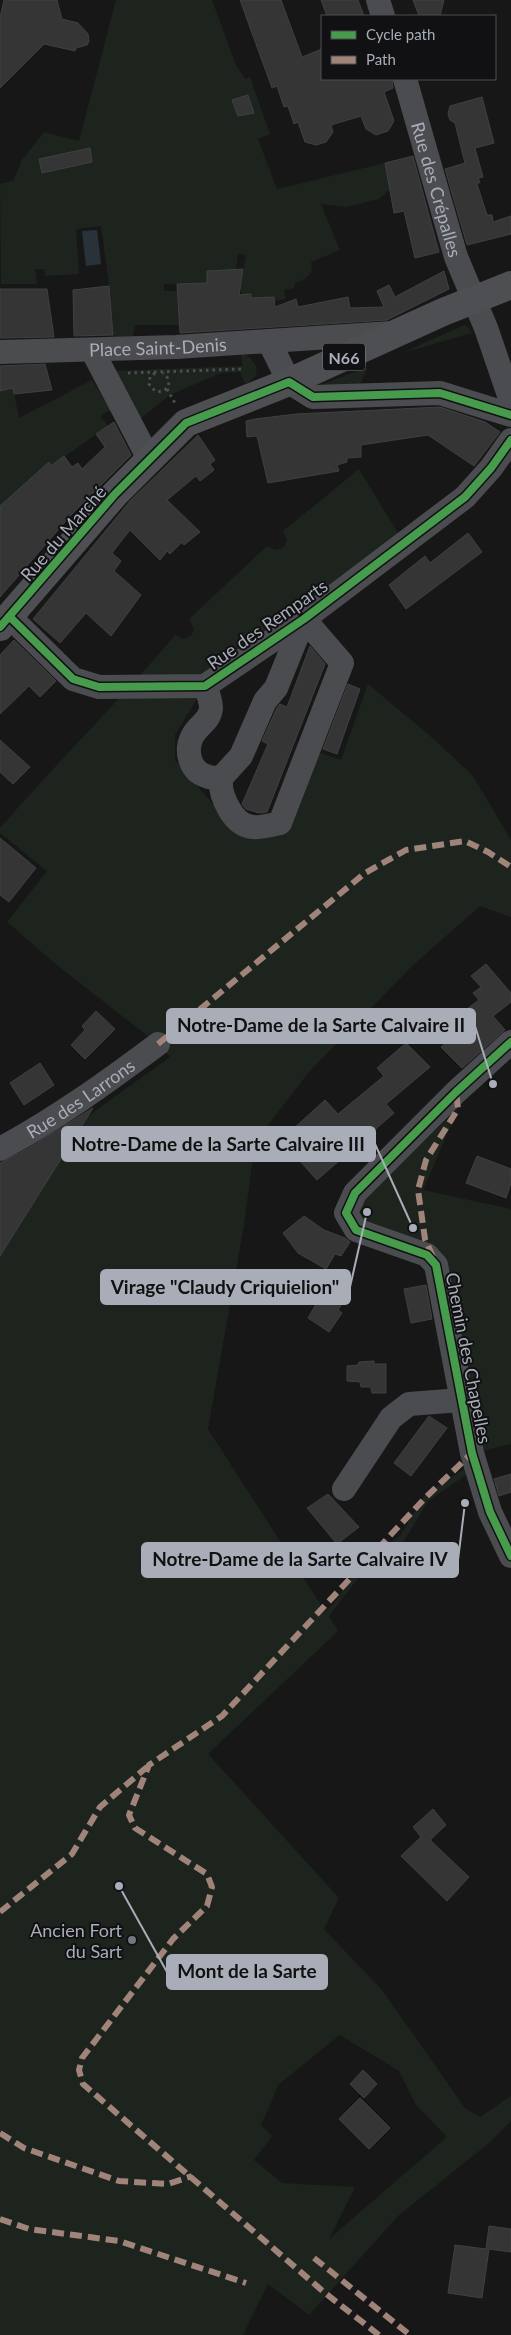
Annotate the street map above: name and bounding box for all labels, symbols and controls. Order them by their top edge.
legend [321,15,496,80]
text: Cycle path [366,25,435,43]
text: Path [366,50,396,68]
street label: Rue des Crépalles [407,119,467,260]
street label: Place Saint-Denis [89,333,228,360]
road number: N66 [323,344,365,371]
street label: Rue du Marché [15,481,111,585]
street label: Rue des Remparts [203,574,332,674]
callout: Notre-Dame de la Sarte Calvaire II [167,1009,475,1043]
text: Notre-Dame de la Sarte Calvaire II [177,1013,465,1036]
street label: Rue des Larrons [22,1054,139,1143]
callout: Notre-Dame de la Sarte Calvaire III [62,1127,375,1161]
text: Notre-Dame de la Sarte Calvaire III [71,1132,365,1155]
callout: Virage "Claudy Criquielion" [101,1270,350,1304]
street label: Chemin des Chapelles [442,1271,496,1446]
text: Virage "Claudy Criquielion" [110,1275,339,1298]
callout: Notre-Dame de la Sarte Calvaire IV [142,1543,458,1577]
text: Notre-Dame de la Sarte Calvaire IV [152,1547,449,1570]
place label: Ancien Fort du Sart [30,1919,123,1962]
marker: Ancien Fort du Sart [126,1934,138,1946]
callout: Mont de la Sarte [167,1955,327,1989]
text: Mont de la Sarte [177,1959,317,1982]

